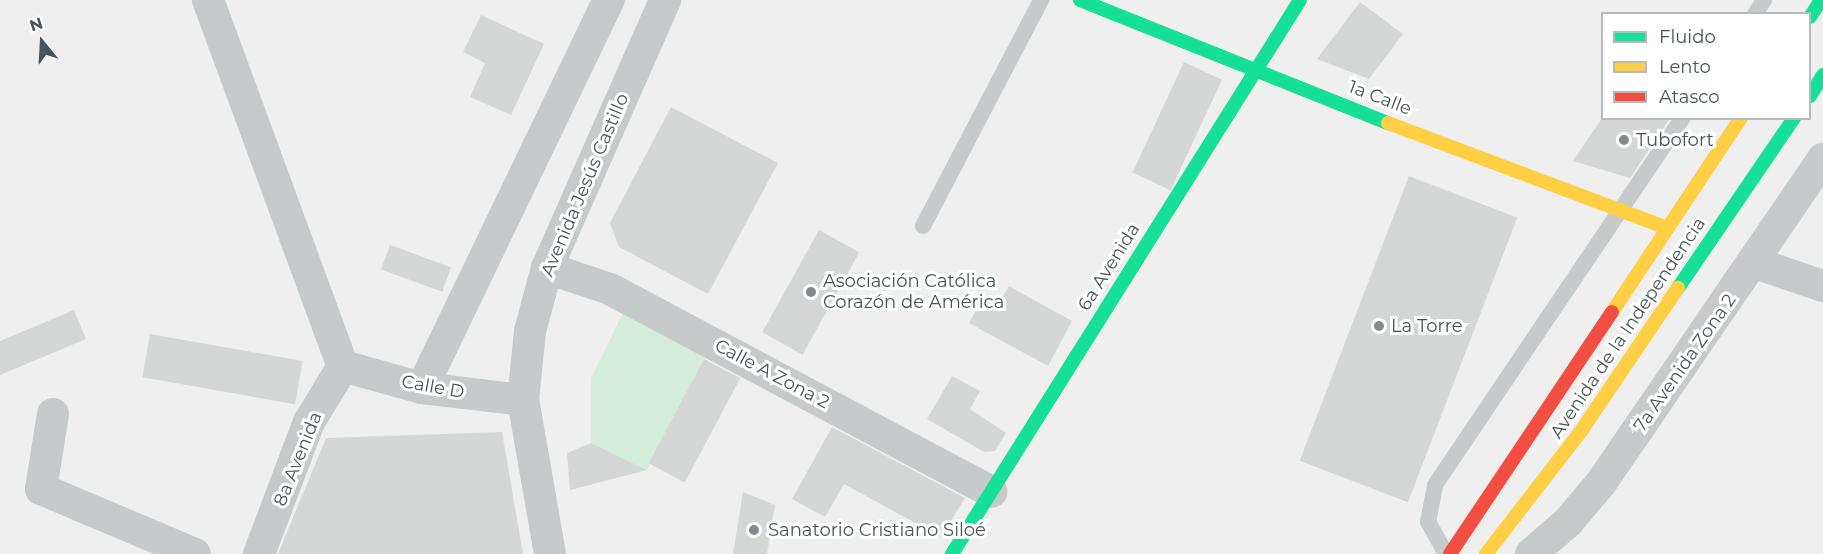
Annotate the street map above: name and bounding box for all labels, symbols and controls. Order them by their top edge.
north arrow [12,12,72,72]
legend [1601,12,1811,120]
text: N [27,13,45,35]
text: Fluido [1659,26,1716,48]
text: Lento [1659,56,1711,78]
street label: 1a Calle [1345,76,1415,120]
text: Atasco [1659,86,1719,108]
street label: Avenida Jesús Castillo [537,90,633,280]
place label: Tubofort [1636,129,1714,151]
marker: Tubofort [1617,133,1631,147]
street label: Avenida de la Independencia [1546,213,1710,443]
street label: 6a Avenida [1074,219,1144,315]
place label: Asociación Católica Corazón de América [823,271,1004,314]
marker: Asociación Católica Corazón de América [804,285,818,299]
street label: 7a Avenida Zona 2 [1629,290,1741,436]
place label: La Torre [1391,315,1463,337]
marker: La Torre [1372,319,1386,333]
street label: Calle A Zona 2 [711,335,833,413]
street label: Calle D [400,371,466,403]
street label: 8a Avenida [269,409,327,509]
place label: Sanatorio Cristiano Siloé [768,519,986,541]
marker: Sanatorio Cristiano Siloé [745,521,763,539]

